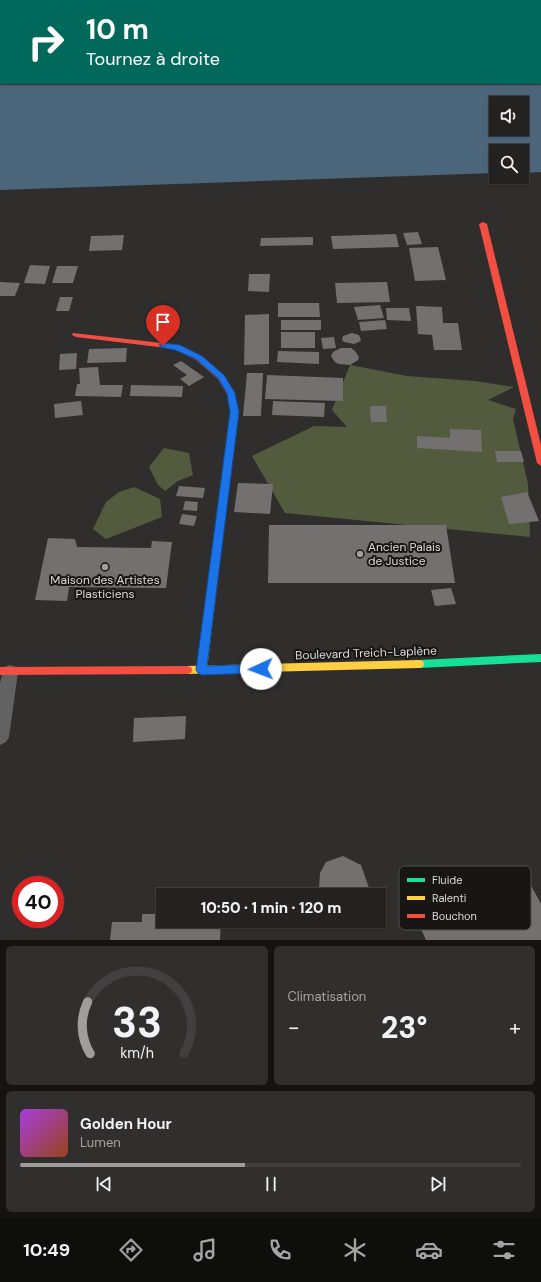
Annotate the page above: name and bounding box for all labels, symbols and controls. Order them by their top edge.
text: 10 m [86,11,149,48]
icon: right [20,16,72,68]
text: Tournez à droite [86,47,220,71]
map controls [489,96,529,184]
button: sound [489,96,529,136]
button: search [489,144,529,184]
pin [146,305,180,346]
icon: arrive [152,311,174,333]
place label: Ancien Palais de Justice [368,539,441,569]
marker: Ancien Palais de Justice [355,549,365,559]
marker: Maison des Artistes Plasticiens [100,562,110,572]
place label: Maison des Artistes Plasticiens [50,572,160,602]
street label: Boulevard Treich-Laplène [295,643,437,663]
position arrow [240,648,282,690]
legend [399,866,531,930]
text: Fluide [432,873,462,887]
speed limit sign: 40 [12,876,64,928]
text: Ralenti [432,891,466,905]
text: 10:50 · 1 min · 120 m [201,898,341,918]
text: Bouchon [432,909,477,923]
text: Climatisation [288,988,366,1005]
text: 33 [112,995,162,1049]
text: 23° [381,1008,427,1047]
text: − [288,1013,300,1042]
text: + [509,1013,521,1042]
text: km/h [120,1043,154,1061]
text: Golden Hour [80,1114,172,1134]
text: Lumen [80,1134,121,1151]
icon: previous [93,1173,115,1195]
icon: pause [260,1173,282,1195]
icon: next [427,1173,449,1195]
icon: directions [117,1236,145,1264]
icon: music [191,1236,219,1264]
icon: phone [266,1236,294,1264]
icon: climate [341,1236,369,1264]
icon: car [415,1236,443,1264]
icon: filters [490,1236,518,1264]
text: 10:49 [23,1238,70,1262]

